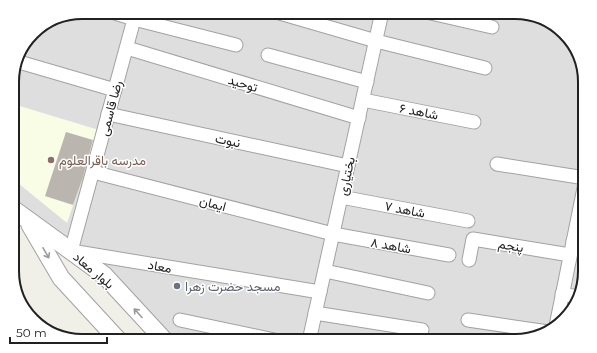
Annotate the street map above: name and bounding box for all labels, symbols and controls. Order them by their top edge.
street label: توحید [226,71,260,96]
street label: رضا قاسمی [95,78,126,138]
street label: شاهد ۶ [398,99,440,123]
street label: نبوت [214,130,242,152]
place label: مدرسه باقرالعلوم [59,152,146,169]
marker: مدرسه باقرالعلوم [46,155,56,165]
street label: بختیاری [334,155,359,197]
street label: ایمان [198,192,228,215]
street label: شاهد ۷ [384,197,426,221]
street label: شاهد ۸ [370,234,412,256]
street label: پنجم [497,235,525,257]
one-way arrow [43,247,51,259]
street label: بلوار معاد [70,248,118,293]
street label: معاد [147,256,173,276]
place label: مسجد حضرت زهرا [185,278,280,295]
marker: مسجد حضرت زهرا [172,281,182,291]
one-way arrow [133,308,143,318]
scale bar [10,319,107,345]
text: 50 m [16,325,47,340]

